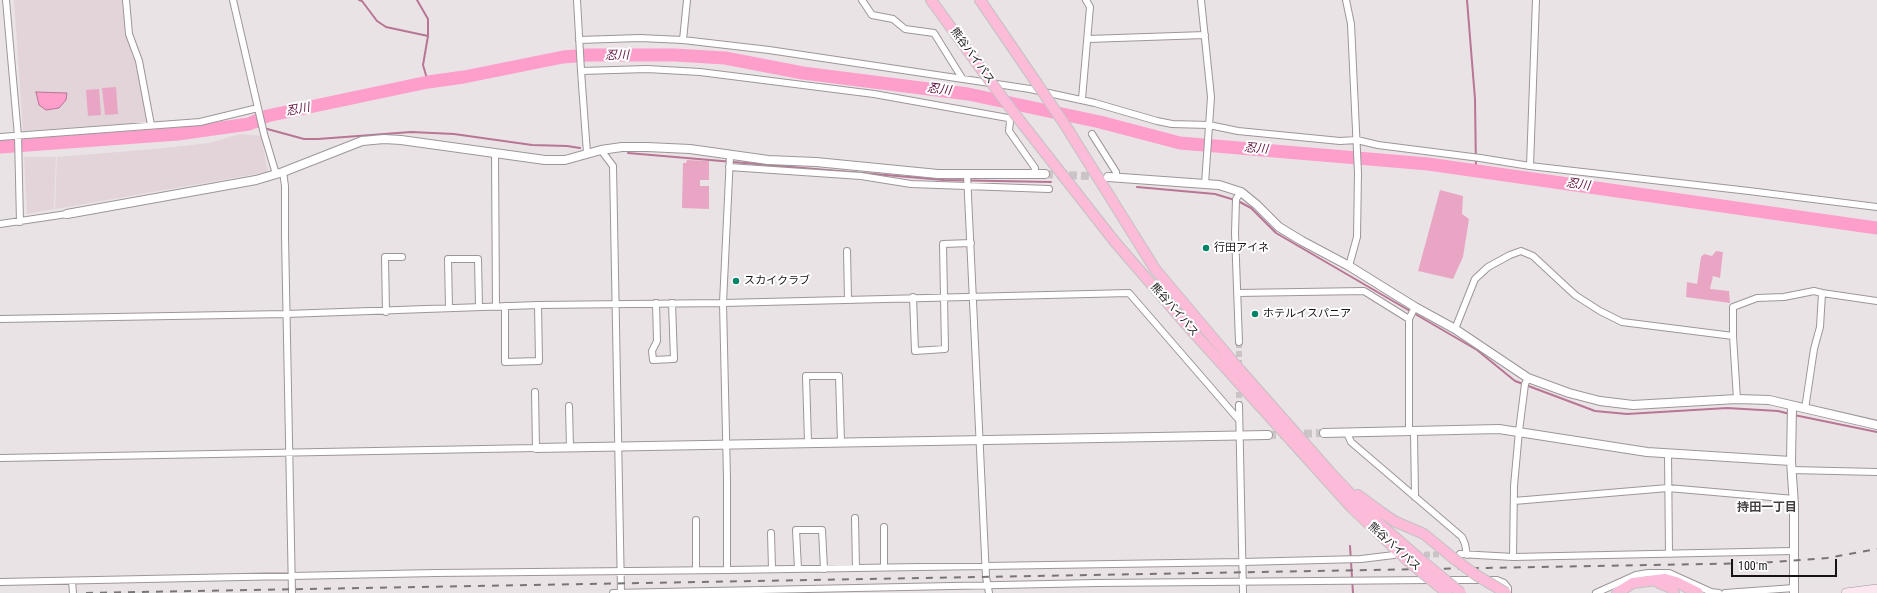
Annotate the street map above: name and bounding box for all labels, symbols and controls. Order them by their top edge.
street label: 熊谷バイパス [947,25,997,87]
water label: 忍川 [605,49,629,63]
water label: 忍川 [926,81,952,99]
water label: 忍川 [285,101,311,119]
water label: 忍川 [1243,141,1269,157]
water label: 忍川 [1565,176,1591,194]
place label: 行田アイネ [1214,241,1269,255]
marker: 行田アイネ [1201,243,1211,253]
place label: スカイクラブ [744,274,810,288]
marker: スカイクラブ [731,276,741,286]
street label: 熊谷バイパス [1147,281,1201,339]
place label: ホテルイスパニア [1263,307,1351,321]
marker: ホテルイスパニア [1250,309,1260,319]
district label: 持田一丁目 [1737,501,1797,515]
street label: 熊谷バイパス [1365,520,1423,574]
scale bar [1733,551,1839,577]
text: 100 m [1738,559,1768,573]

